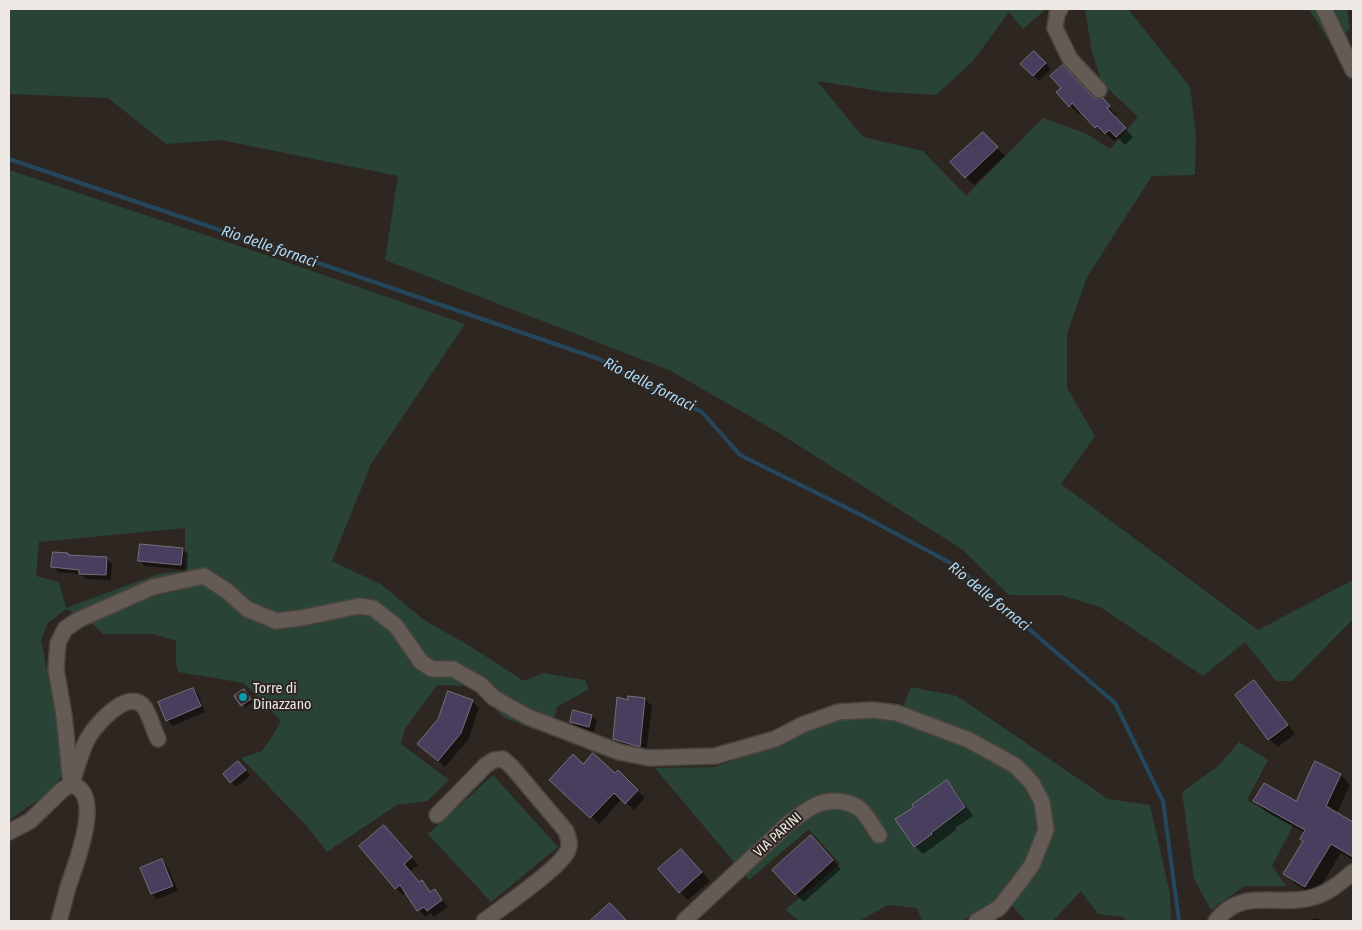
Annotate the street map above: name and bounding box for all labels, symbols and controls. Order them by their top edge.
water label: Rio delle fornaci [219,222,319,272]
water label: Rio delle fornaci [600,354,698,416]
water label: Rio delle fornaci [945,559,1033,635]
place label: Torre di Dinazzano [253,681,311,714]
marker: Torre di Dinazzano [237,691,249,703]
street label: VIA PARINI [751,809,805,861]

